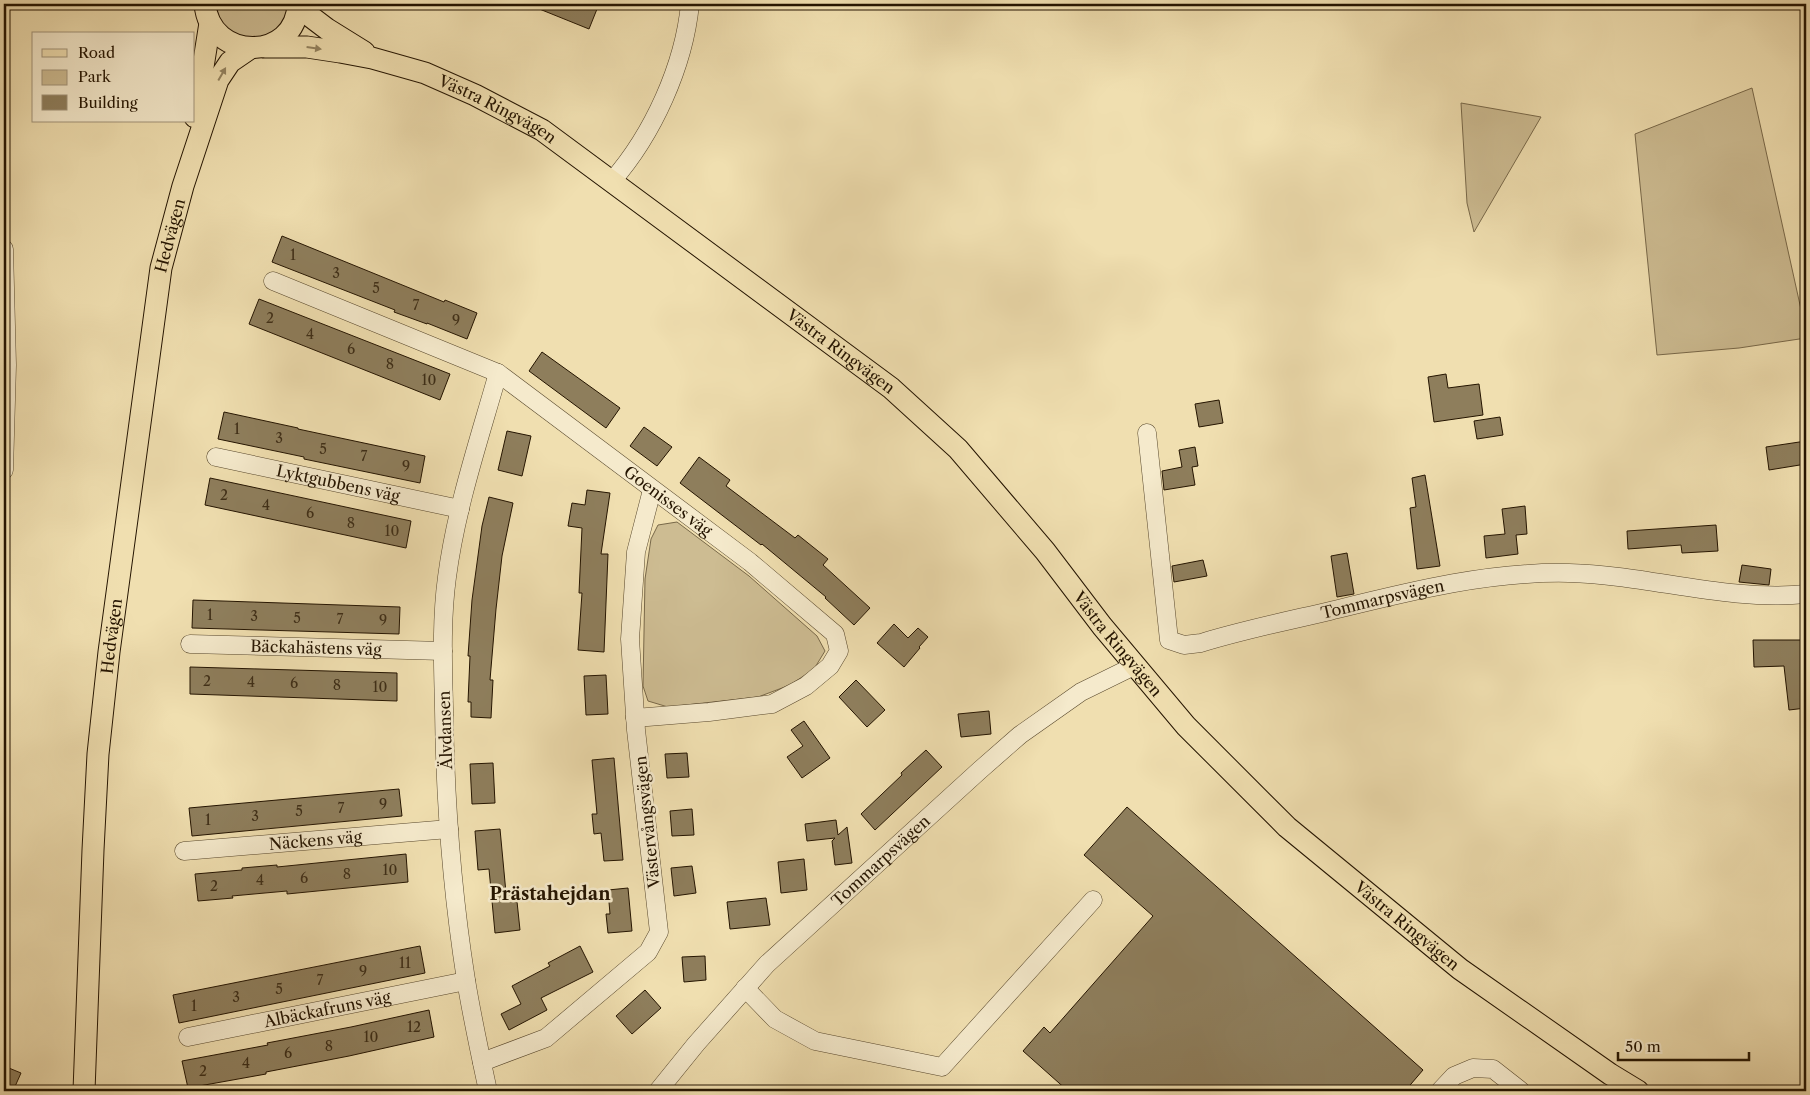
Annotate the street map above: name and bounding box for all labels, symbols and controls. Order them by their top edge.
legend [32,32,195,122]
text: Road [78,43,115,62]
one-way arrow [306,44,322,52]
text: Park [78,67,112,86]
one-way arrow [217,68,226,81]
street label: Västra Ringvägen [435,70,561,147]
text: Building [78,93,138,112]
street label: Hedvägen [150,196,189,275]
house number: 1 [290,246,296,264]
house number: 3 [332,264,340,282]
house number: 5 [372,279,380,297]
house number: 7 [413,296,420,314]
street label: Västra Ringvägen [782,304,899,398]
house number: 2 [266,309,274,327]
house number: 9 [452,311,460,329]
house number: 4 [306,325,314,343]
house number: 6 [347,340,355,358]
house number: 8 [386,355,394,373]
house number: 10 [422,371,436,389]
house number: 1 [234,420,240,438]
house number: 3 [275,429,283,447]
house number: 5 [319,440,327,458]
house number: 7 [361,447,368,465]
house number: 9 [402,457,410,475]
street label: Lyktgubbens väg [275,460,402,506]
street label: Goenisses väg [620,461,717,541]
house number: 2 [220,486,228,504]
house number: 4 [262,496,270,514]
house number: 6 [306,504,314,522]
house number: 8 [347,514,355,532]
house number: 10 [385,522,399,540]
street label: Tommarpsvägen [1319,575,1446,623]
street label: Västra Ringvägen [1069,586,1167,700]
street label: Hedvägen [97,597,126,675]
house number: 1 [207,606,213,624]
house number: 3 [250,607,258,625]
house number: 5 [293,609,301,627]
house number: 7 [337,610,344,628]
house number: 9 [379,611,387,629]
street label: Bäckahästens väg [250,636,382,659]
house number: 2 [203,672,211,690]
house number: 4 [247,673,255,691]
house number: 6 [290,674,298,692]
house number: 8 [333,676,341,694]
house number: 10 [373,678,387,696]
street label: Älvdansen [434,690,456,771]
street label: Västervångsvägen [630,755,664,890]
house number: 9 [379,795,387,813]
house number: 7 [338,799,345,817]
house number: 5 [295,802,303,820]
house number: 3 [251,807,259,825]
house number: 1 [205,811,211,829]
street label: Tommarpsvägen [827,811,934,910]
street label: Näckens väg [268,826,363,854]
house number: 10 [383,861,397,879]
house number: 8 [343,865,351,883]
house number: 6 [300,869,308,887]
house number: 4 [256,871,264,889]
street label: Västra Ringvägen [1350,876,1464,975]
house number: 2 [210,877,218,895]
district label: Prästahejdan [489,883,611,905]
house number: 11 [399,954,411,972]
house number: 9 [359,962,367,980]
house number: 7 [317,971,324,989]
house number: 5 [275,980,283,998]
street label: Albäckafruns väg [261,986,393,1032]
house number: 3 [232,988,240,1006]
house number: 1 [191,997,197,1015]
house number: 12 [407,1018,421,1036]
house number: 10 [364,1028,378,1046]
scale bar [1618,1030,1749,1062]
house number: 8 [325,1037,333,1055]
text: 50 m [1625,1037,1661,1056]
house number: 6 [284,1044,292,1062]
house number: 4 [242,1054,250,1072]
house number: 2 [199,1062,207,1080]

